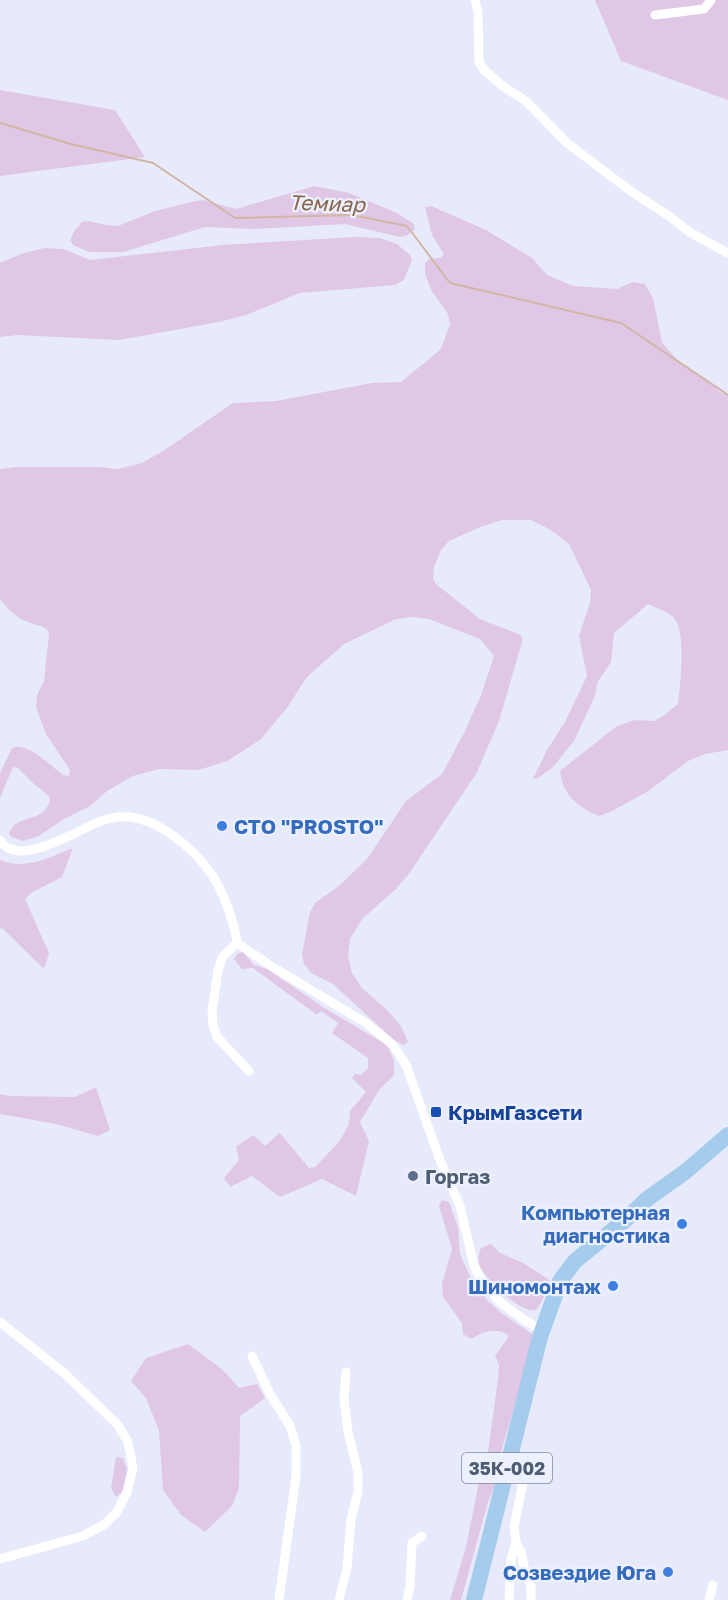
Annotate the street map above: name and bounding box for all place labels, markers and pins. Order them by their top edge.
place label: СТО "PROSTO" [234,814,383,838]
marker: СТО "PROSTO" [215,819,229,833]
place label: КрымГазсети [448,1100,582,1124]
marker: КрымГазсети [429,1105,443,1119]
place label: Горгаз [425,1164,490,1188]
marker: Горгаз [406,1169,420,1183]
place label: Компьютерная диагностика [521,1200,670,1247]
marker: Компьютерная диагностика [675,1217,689,1231]
place label: Шиномонтаж [468,1274,602,1298]
marker: Шиномонтаж [606,1279,620,1293]
place label: Созвездие Юга [503,1560,656,1584]
marker: Созвездие Юга [661,1565,675,1579]

